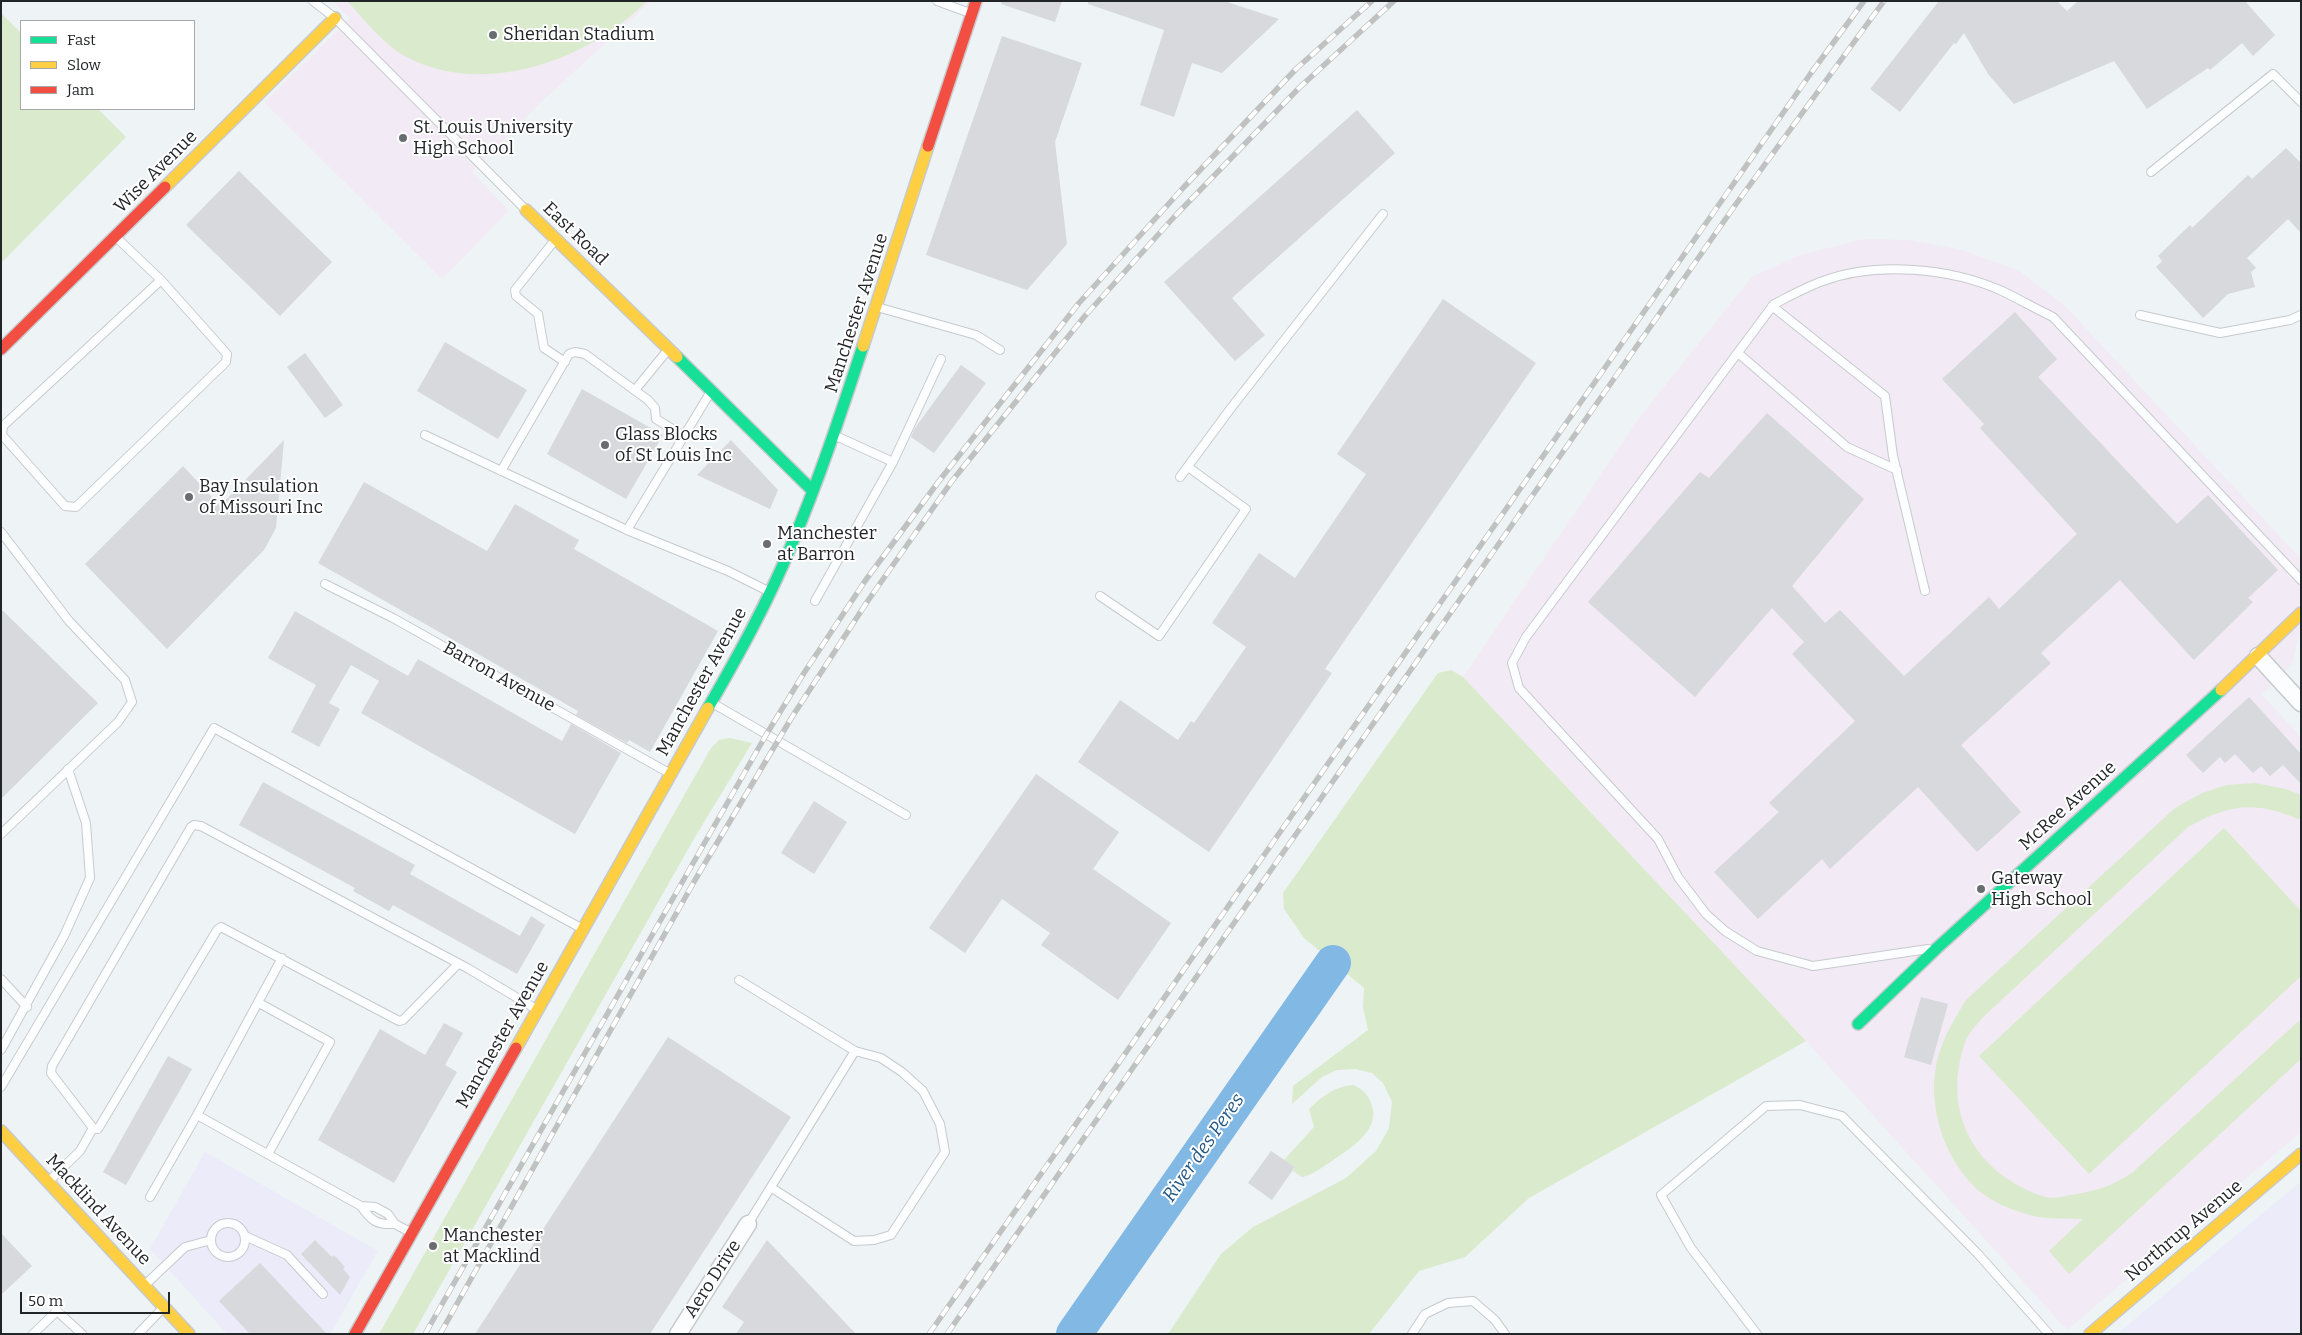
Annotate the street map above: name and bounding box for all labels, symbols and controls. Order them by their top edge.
legend [20,20,195,110]
place label: Sheridan Stadium [503,24,654,46]
marker: Sheridan Stadium [487,29,499,41]
text: Fast [67,31,96,49]
text: Slow [67,56,101,74]
text: Jam [67,81,94,99]
place label: St. Louis University High School [413,117,573,160]
street label: Wise Avenue [110,126,202,218]
marker: St. Louis University High School [397,132,409,144]
street label: East Road [538,198,612,270]
street label: Manchester Avenue [821,230,893,396]
place label: Glass Blocks of St Louis Inc [615,424,732,466]
marker: Glass Blocks of St Louis Inc [599,439,611,451]
place label: Bay Insulation of Missouri Inc [199,476,323,518]
marker: Bay Insulation of Missouri Inc [183,491,195,503]
place label: Manchester at Barron [777,523,877,566]
marker: Manchester at Barron [761,538,773,550]
street label: Manchester Avenue [652,604,752,760]
street label: Barron Avenue [439,637,559,717]
street label: McRee Avenue [2015,757,2121,855]
place label: Gateway High School [1991,868,2092,911]
marker: Gateway High School [1975,883,1987,895]
street label: Manchester Avenue [452,958,554,1112]
water label: River des Peres [1158,1090,1250,1206]
street label: Macklind Avenue [41,1150,155,1270]
street label: Northrup Avenue [2121,1176,2247,1286]
place label: Manchester at Macklind [443,1225,543,1268]
street label: Aero Drive [680,1236,746,1322]
marker: Manchester at Macklind [427,1240,439,1252]
scale bar [22,1282,172,1314]
text: 50 m [28,1292,63,1310]

